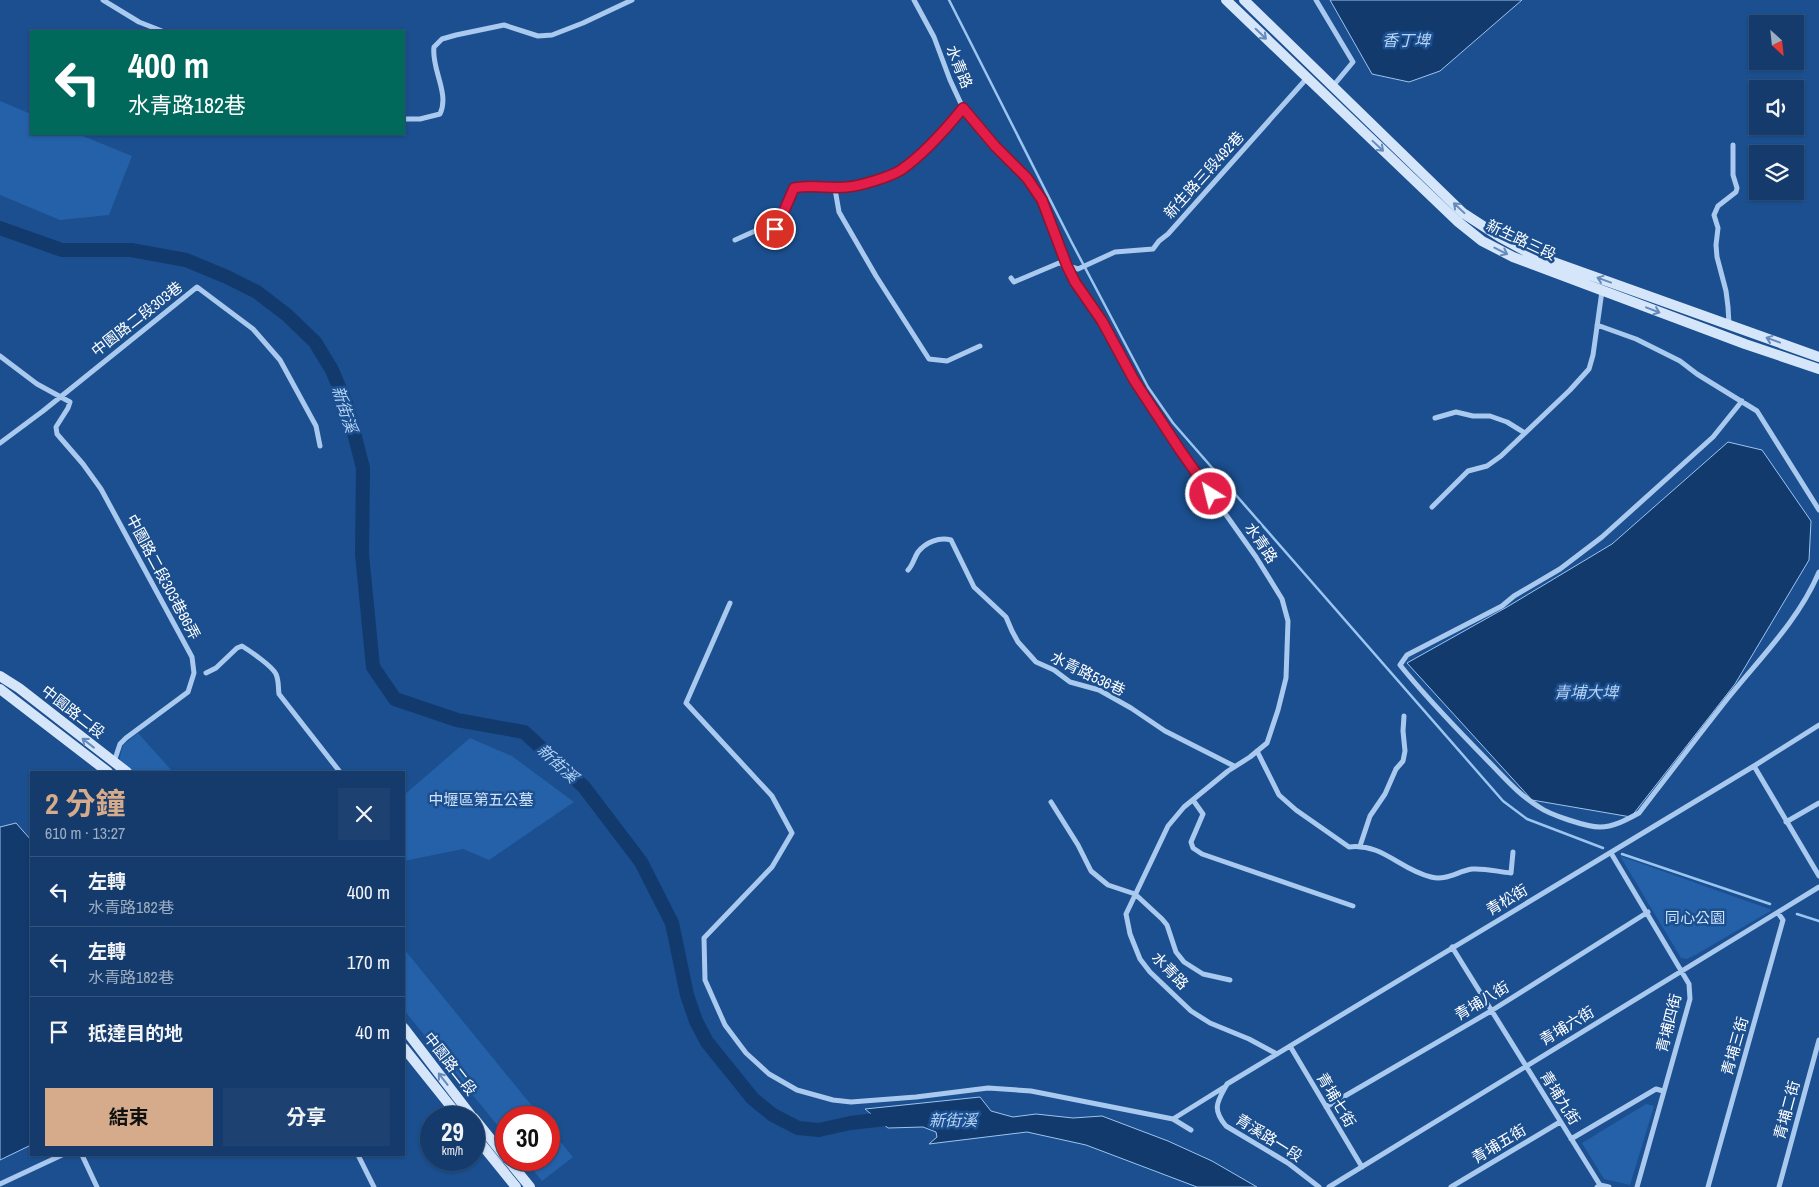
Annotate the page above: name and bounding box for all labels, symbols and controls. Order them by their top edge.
north arrow [1749,15,1804,70]
map controls [1749,15,1804,200]
one-way arrow [1254,28,1267,40]
water label: 香丁埤 [1382,29,1432,51]
text: 400 m [128,42,209,89]
street label: 水青路 [941,42,978,92]
icon: left [45,50,110,115]
button: sound [1749,80,1804,135]
text: 水青路182巷 [128,90,246,120]
street label: 新生路三段492巷 [1159,127,1248,223]
one-way arrow [1372,140,1385,152]
button: layers [1749,145,1804,200]
one-way arrow [1453,202,1465,214]
pin [754,208,796,250]
street label: 新生路三段 [1483,214,1560,265]
icon: arrive [761,215,789,243]
one-way arrow [1494,246,1509,256]
one-way arrow [1596,275,1612,284]
street label: 中園路二段303巷 [87,276,187,361]
one-way arrow [1645,306,1660,315]
one-way arrow [1766,335,1781,344]
water label: 新街溪 [327,383,363,437]
position arrow [1184,467,1236,519]
street label: 中園路二段303巷86弄 [121,510,205,643]
street label: 水青路 [1240,518,1283,567]
street label: 水青路536巷 [1047,646,1129,701]
street label: 中園路二段 [37,680,109,743]
water label: 青埔大埤 [1554,681,1620,703]
one-way arrow [82,737,95,748]
water label: 新街溪 [533,739,585,789]
text: 2 分鐘 [45,783,126,823]
button: close [338,788,390,840]
park label: 中壢區第五公墓 [428,789,534,810]
text: 610 m · 13:27 [45,822,125,844]
text: 左轉 [88,868,126,894]
icon: left [45,878,73,906]
text: 400 m [347,879,390,905]
street label: 青松街 [1482,879,1531,920]
text: 水青路182巷 [88,896,174,918]
park label: 同心公園 [1665,907,1725,928]
text: 左轉 [88,938,126,964]
street label: 水青路 [1147,947,1194,994]
icon: left [45,948,73,976]
text: 170 m [347,949,390,975]
text: 水青路182巷 [88,966,174,988]
street label: 青埔八街 [1451,976,1513,1025]
street label: 青埔四街 [1651,991,1686,1055]
street label: 青埔六街 [1536,1001,1598,1050]
street label: 青埔三街 [1716,1014,1753,1078]
icon: arrive [45,1018,73,1046]
text: 40 m [355,1019,390,1045]
text: 抵達目的地 [88,1020,183,1046]
street label: 中園路二段 [419,1028,482,1100]
street label: 青埔九街 [1536,1067,1585,1129]
street label: 青埔七街 [1312,1069,1361,1131]
one-way arrow [438,1072,448,1086]
street label: 青埔二街 [1769,1078,1804,1142]
button: 結束 [45,1088,213,1146]
button: 分享 [223,1088,390,1146]
speed limit sign: 30 [495,1106,560,1171]
water label: 新街溪 [929,1109,979,1131]
street label: 青溪路一段 [1232,1109,1307,1166]
text: 29 [441,1115,464,1149]
street label: 青埔五街 [1468,1119,1530,1168]
text: km/h [442,1143,463,1159]

